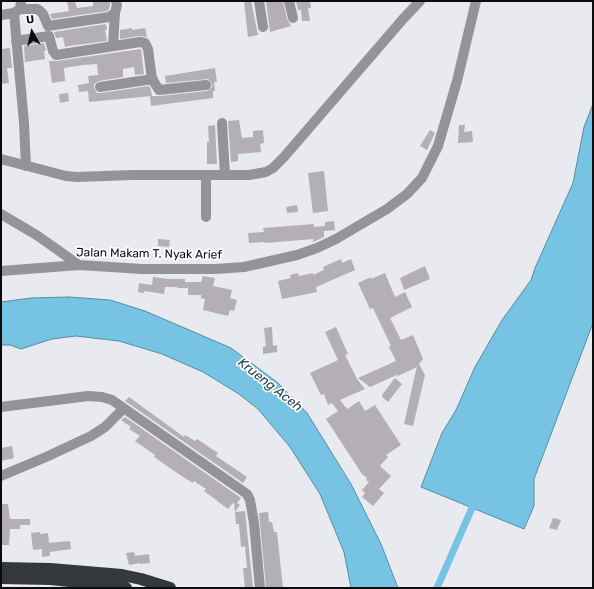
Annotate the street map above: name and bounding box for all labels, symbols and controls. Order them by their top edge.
north arrow [12,12,52,52]
text: U [25,13,35,27]
street label: Jalan Makam T. Nyak Arief [76,246,222,262]
water label: Krueng Aceh [235,355,305,415]

